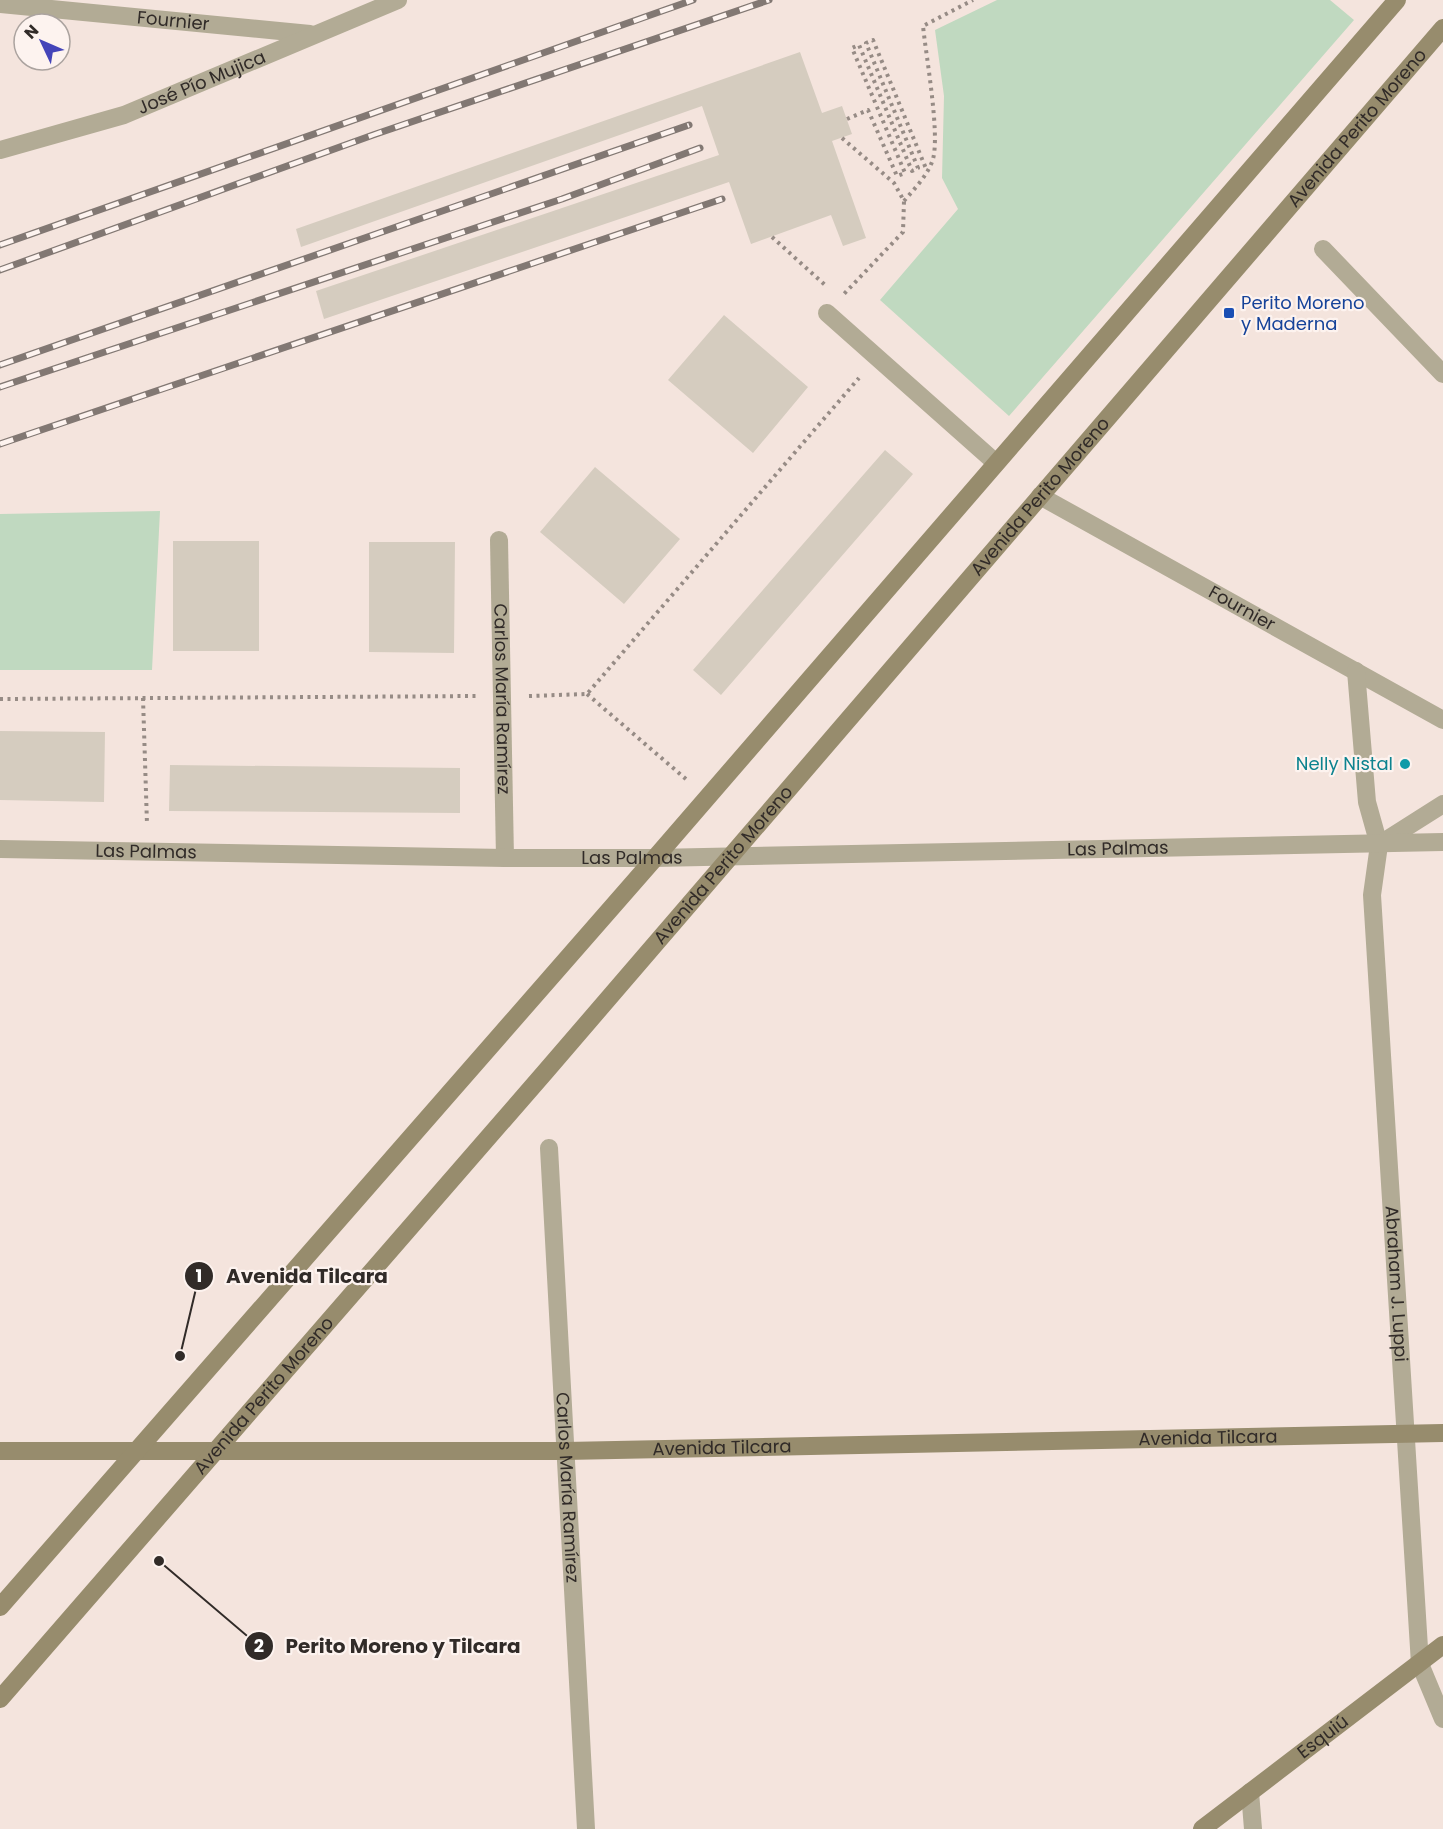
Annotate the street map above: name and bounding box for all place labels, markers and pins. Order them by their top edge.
place label: Perito Moreno y Maderna [1241,290,1365,336]
marker: Perito Moreno y Maderna [1222,306,1236,320]
place label: Nelly Nistal [1296,751,1393,776]
marker: Nelly Nistal [1398,757,1412,771]
callout: Avenida Tilcara [184,1257,399,1295]
callout: Perito Moreno y Tilcara [244,1627,533,1665]

